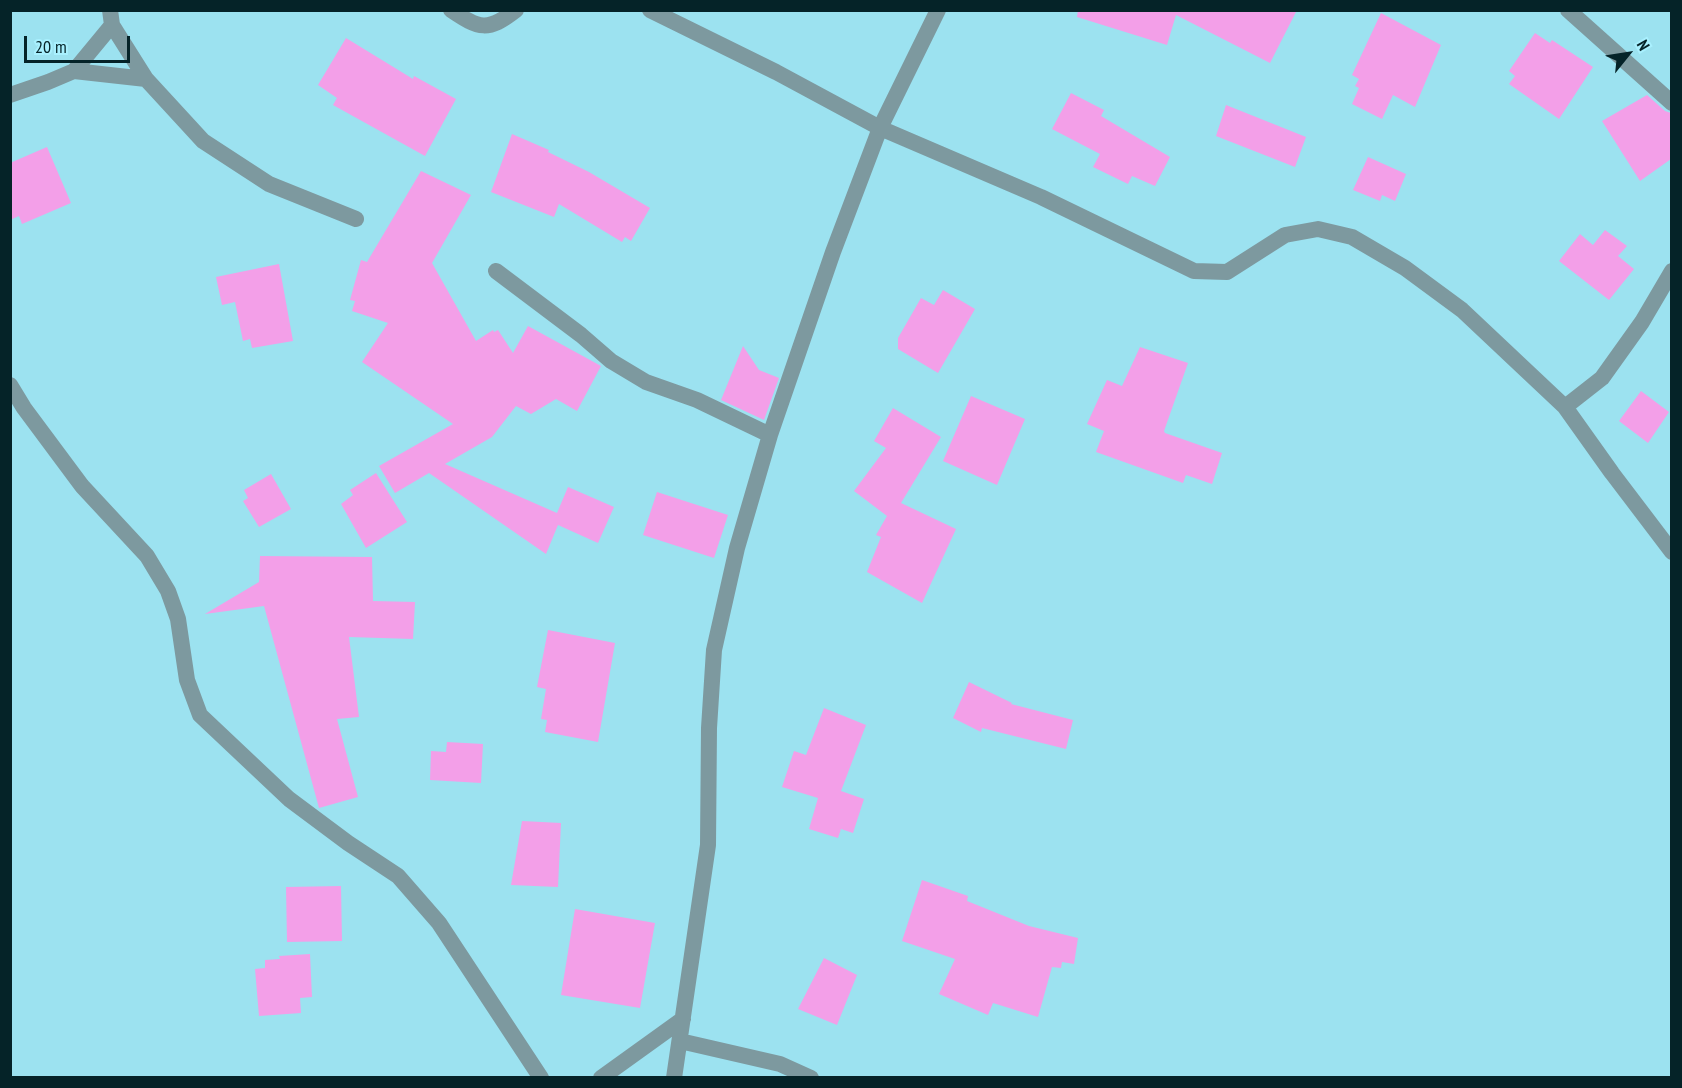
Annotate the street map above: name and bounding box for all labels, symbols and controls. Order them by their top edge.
scale bar [27,24,134,62]
north arrow [1598,24,1658,84]
text: 20 m [35,35,67,58]
text: N [1633,36,1654,54]

